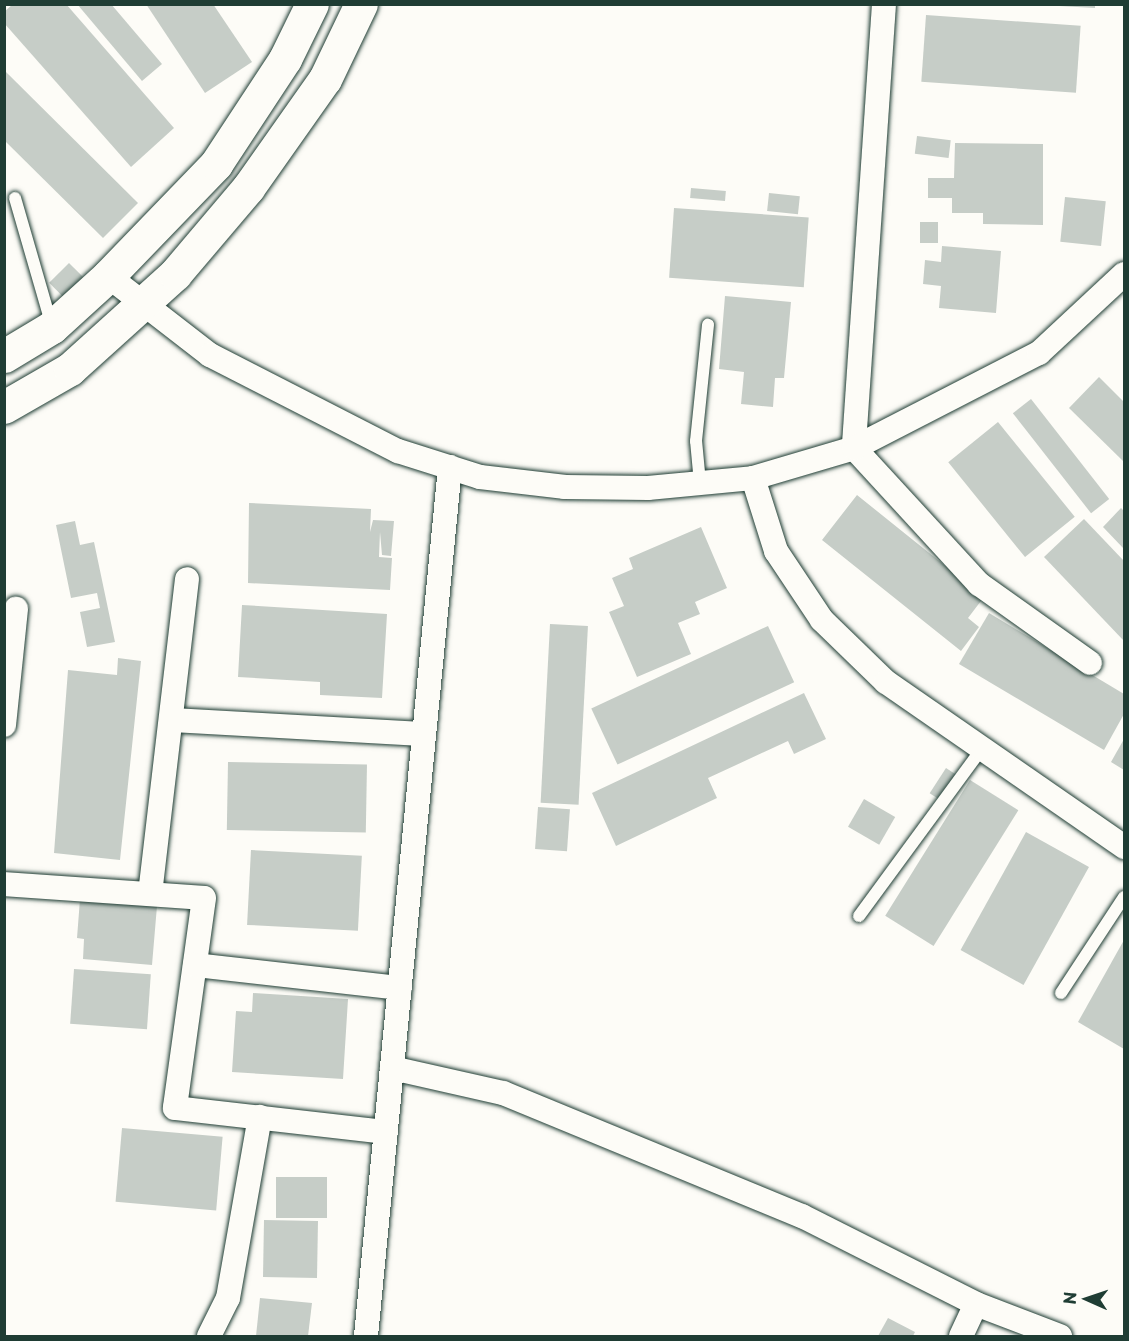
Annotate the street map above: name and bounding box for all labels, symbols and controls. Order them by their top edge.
north arrow [1057,1269,1117,1329]
text: N [1057,1291,1081,1305]

